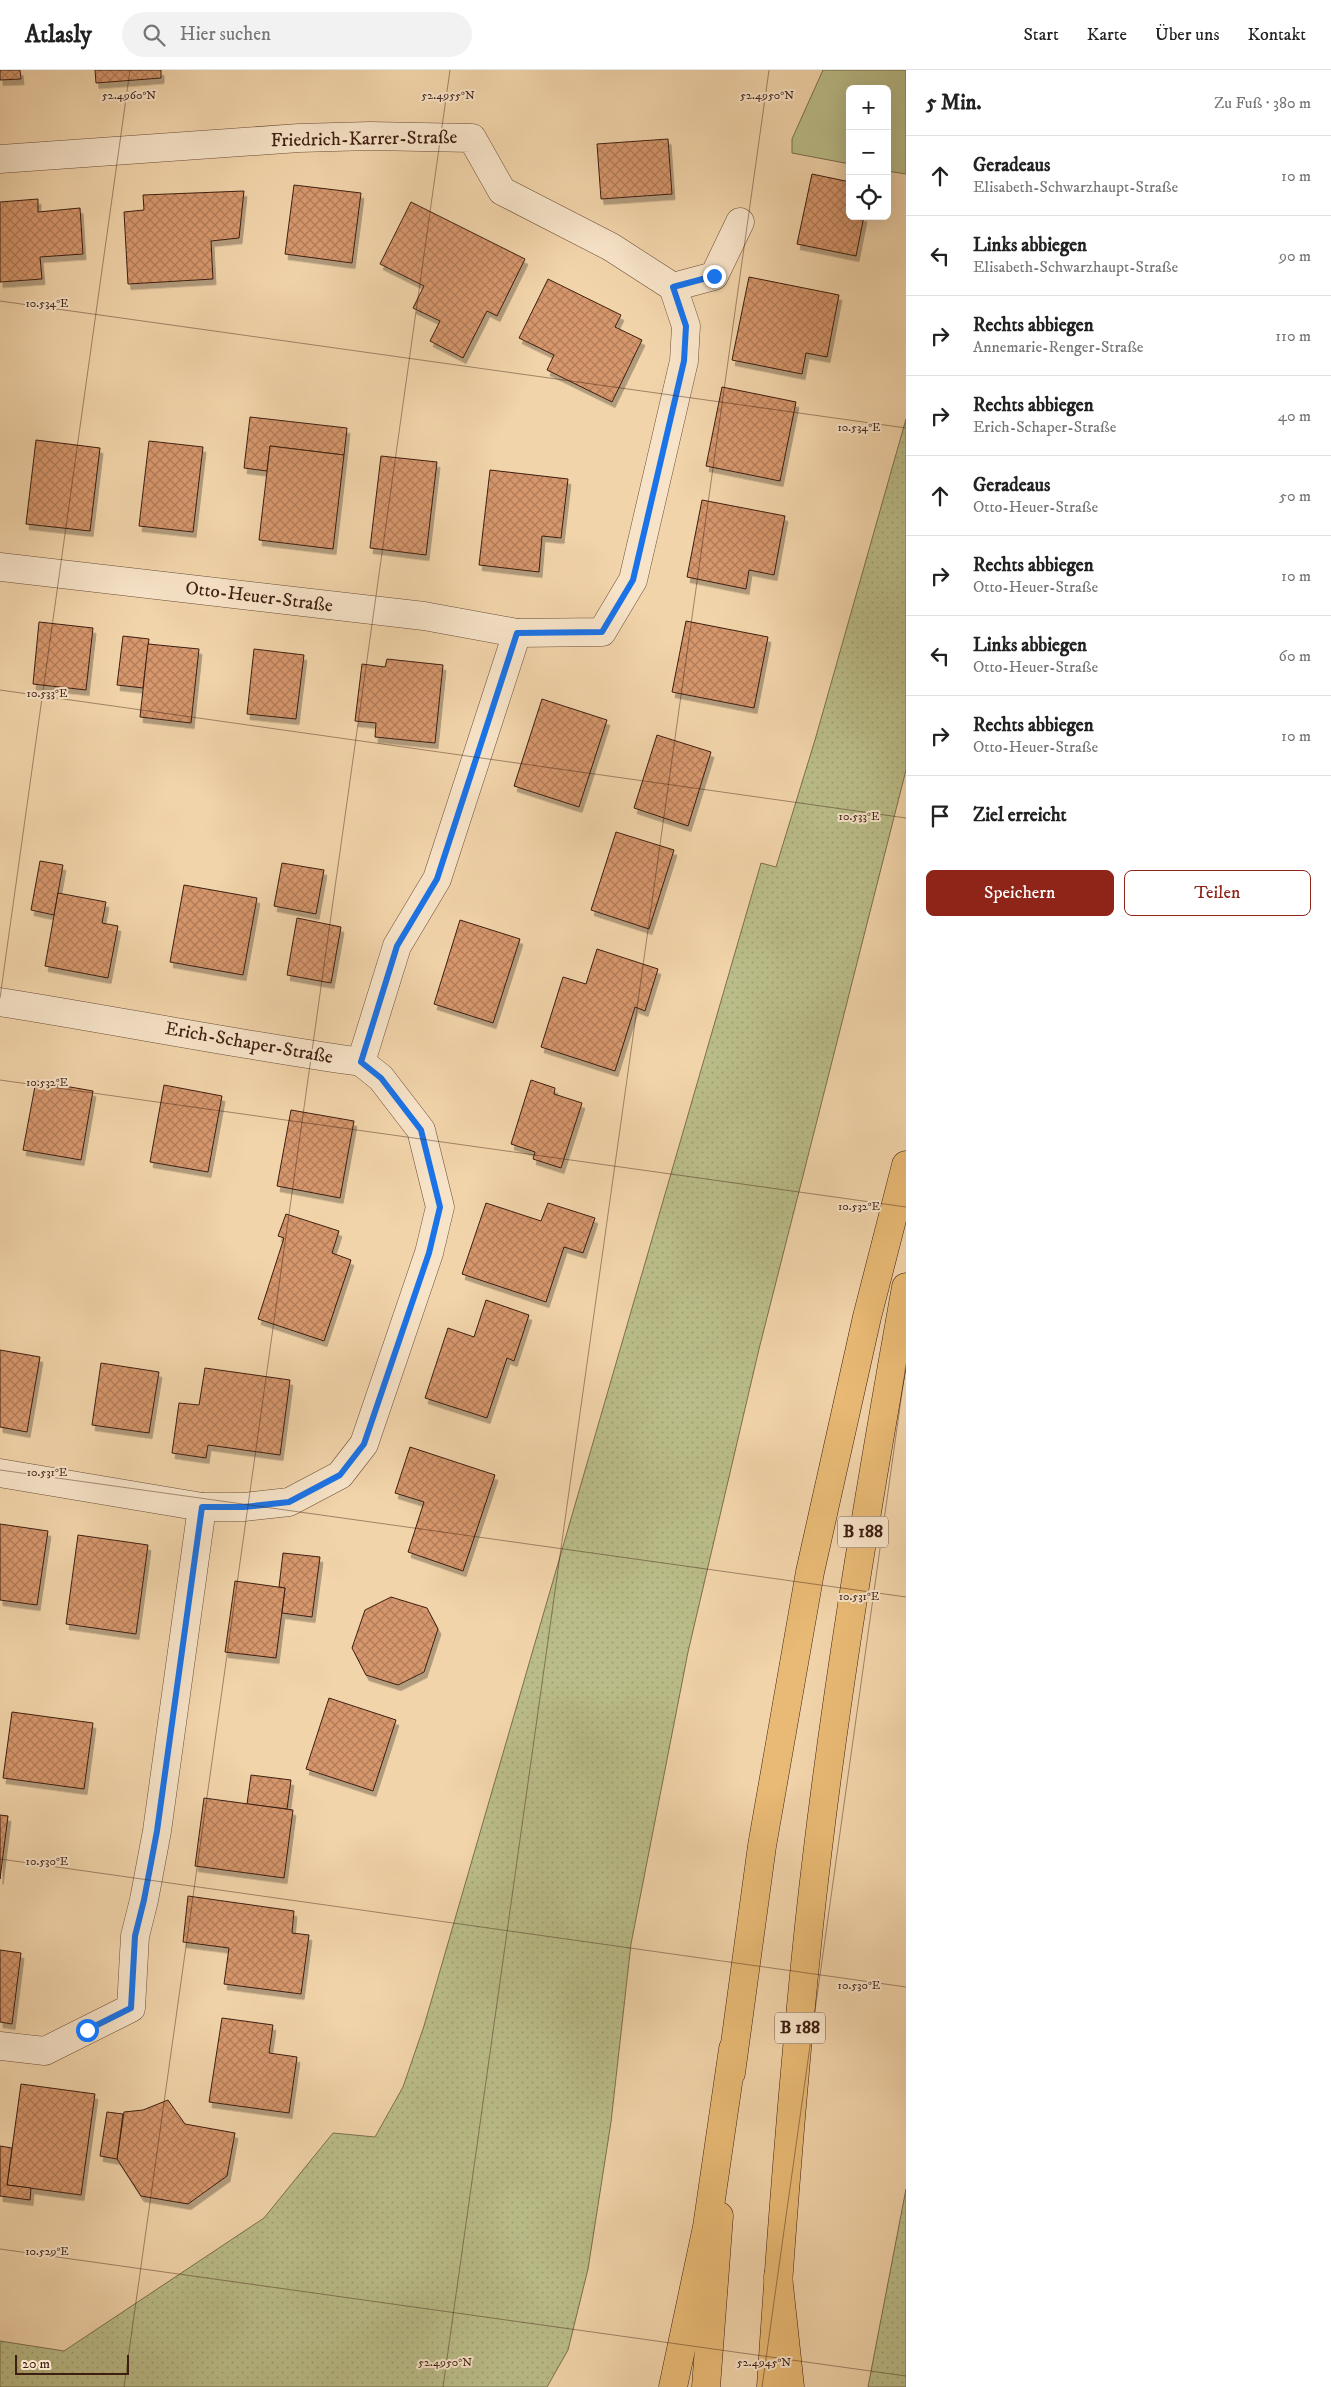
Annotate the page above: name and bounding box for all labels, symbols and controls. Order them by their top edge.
search box [122,12,472,57]
text: Atlasly [25,20,92,50]
icon: search [140,21,168,49]
text: Hier suchen [180,23,271,46]
text: Start [1023,24,1059,46]
text: Karte [1087,24,1127,46]
text: Über uns [1155,24,1219,46]
text: Kontakt [1247,24,1306,46]
map controls [846,85,891,220]
button: + [846,85,891,130]
text: 52.4960°N [102,88,156,103]
text: 52.4955°N [421,88,475,103]
text: 52.4950°N [740,88,794,103]
text: 5 Min. [926,90,982,116]
text: Zu Fuß · 380 m [1214,93,1311,113]
street label: Friedrich-Karrer-Straße [271,126,458,152]
button: − [846,130,891,175]
text: Geradeaus [973,154,1050,177]
icon: ahead [926,162,954,190]
text: 10 m [1281,166,1311,186]
button: locate [846,175,891,220]
text: Elisabeth-Schwarzhaupt-Straße [973,177,1178,197]
text: Links abbiegen [973,234,1087,257]
icon: left [926,242,954,270]
text: 90 m [1279,246,1311,266]
text: Elisabeth-Schwarzhaupt-Straße [973,257,1178,277]
route end [703,265,726,288]
text: 10.534°E [25,296,69,311]
text: Rechts abbiegen [973,314,1094,337]
icon: right [926,322,954,350]
text: 110 m [1275,326,1311,346]
text: Annemarie-Renger-Straße [973,337,1143,357]
text: Rechts abbiegen [973,394,1094,417]
icon: right [926,402,954,430]
text: 40 m [1278,406,1311,426]
text: Erich-Schaper-Straße [973,417,1116,437]
text: 10.534°E [837,420,881,435]
text: Geradeaus [973,474,1050,497]
icon: ahead [926,482,954,510]
text: 50 m [1279,486,1311,506]
text: Otto-Heuer-Straße [973,497,1098,517]
text: Rechts abbiegen [973,554,1094,577]
icon: right [926,562,954,590]
text: 10 m [1281,566,1311,586]
street label: Otto-Heuer-Straße [184,577,334,617]
text: Otto-Heuer-Straße [973,577,1098,597]
text: Links abbiegen [973,634,1087,657]
icon: left [926,642,954,670]
text: 60 m [1279,646,1311,666]
text: Otto-Heuer-Straße [973,657,1098,677]
text: 10.533°E [27,686,68,701]
text: Rechts abbiegen [973,714,1094,737]
icon: right [926,722,954,750]
text: 10 m [1281,726,1311,746]
text: Otto-Heuer-Straße [973,737,1098,757]
icon: arrive [926,802,954,830]
text: Ziel erreicht [973,804,1067,827]
text: 10.533°E [839,809,880,824]
button: Speichern [926,870,1114,916]
button: Teilen [1124,870,1311,916]
street label: Erich-Schaper-Straße [163,1017,335,1069]
text: 10.532°E [26,1075,69,1090]
text: 10.532°E [838,1199,881,1214]
text: 10.531°E [27,1465,68,1480]
road number: B 188 [838,1516,888,1548]
text: 10.531°E [839,1589,880,1604]
text: 10.530°E [26,1854,69,1869]
text: 10.530°E [838,1978,881,1993]
road number: B 188 [775,2012,825,2044]
route start [76,2019,99,2042]
text: 10.529°E [25,2244,69,2259]
scale bar [15,2352,129,2375]
text: 20 m [22,2355,50,2373]
text: 52.4950°N [418,2355,472,2370]
text: 52.4945°N [737,2355,791,2370]

